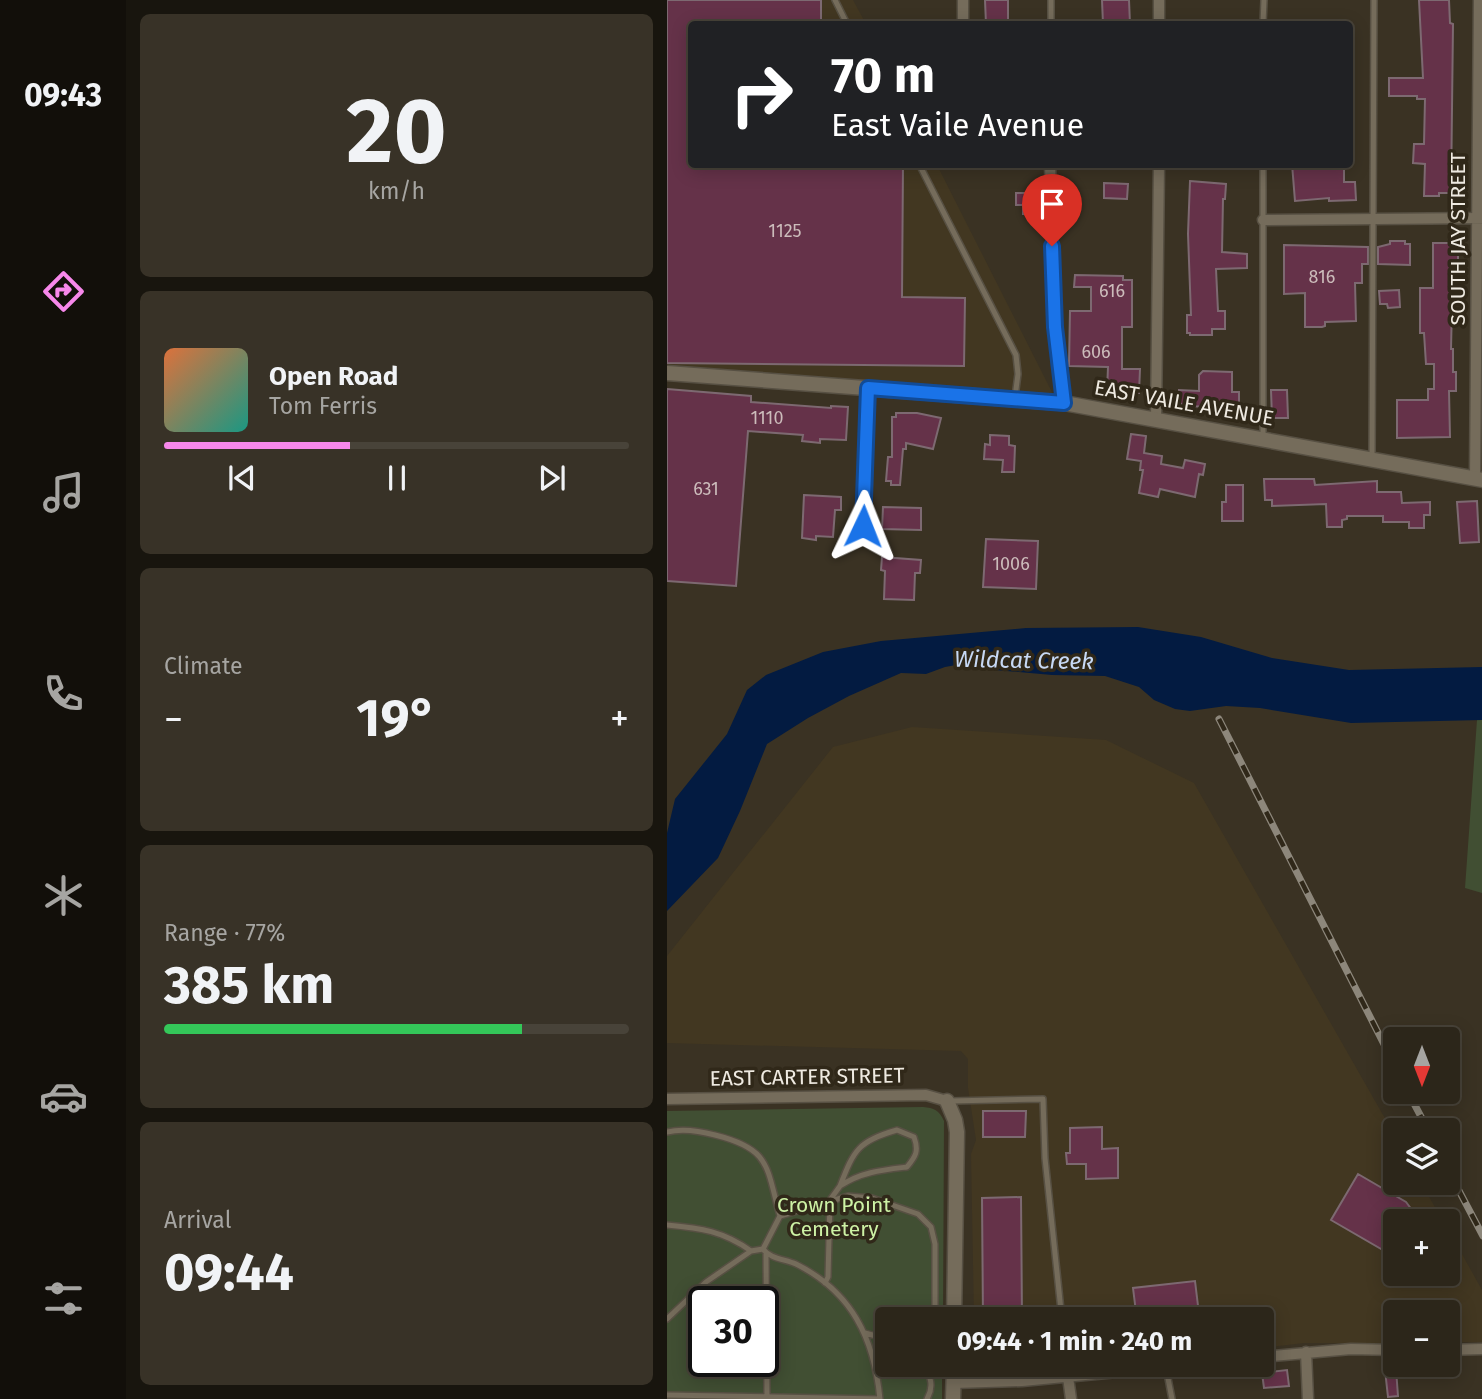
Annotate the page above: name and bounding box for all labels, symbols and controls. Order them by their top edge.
text: 70 m [831,46,935,105]
icon: right [716,49,807,140]
text: 09:43 [24,76,102,114]
text: 20 [346,77,447,186]
text: East Vaile Avenue [831,106,1084,144]
street label: SOUTH JAY STREET [1445,152,1471,325]
pin [1022,174,1082,246]
text: km/h [368,177,425,205]
icon: arrive [1033,185,1071,223]
house number: 1125 [768,220,802,242]
house number: 816 [1309,266,1335,288]
icon: directions [39,267,88,316]
house number: 616 [1099,280,1125,302]
house number: 606 [1081,341,1111,363]
text: Open Road [269,361,398,392]
street label: EAST VAILE AVENUE [1092,374,1276,432]
text: Tom Ferris [269,392,377,420]
house number: 1110 [751,407,783,429]
icon: previous [223,459,261,497]
icon: pause [378,459,416,497]
icon: next [533,459,571,497]
icon: music [39,468,88,517]
house number: 631 [693,478,719,500]
position arrow [826,489,900,563]
house number: 1006 [992,553,1030,575]
water label: Wildcat Creek [954,645,1094,675]
text: Climate [164,652,243,680]
icon: phone [39,669,88,718]
text: 19° [356,687,437,750]
text: − [164,696,183,742]
text: + [610,696,629,742]
icon: climate [39,871,88,920]
text: Range · 77% [164,919,285,947]
text: 385 km [164,954,334,1017]
north arrow [1383,1027,1460,1104]
map controls [1383,1027,1460,1377]
street label: EAST CARTER STREET [709,1062,905,1092]
icon: car [39,1072,88,1121]
button: layers [1383,1118,1460,1195]
park label: Crown Point Cemetery [777,1192,891,1242]
text: Arrival [164,1206,231,1234]
button: + [1383,1209,1460,1286]
text: 09:44 [164,1241,294,1304]
icon: filters [39,1274,88,1323]
speed limit sign: 30 [688,1286,779,1377]
button: − [1383,1300,1460,1377]
text: 09:44 · 1 min · 240 m [957,1326,1192,1357]

